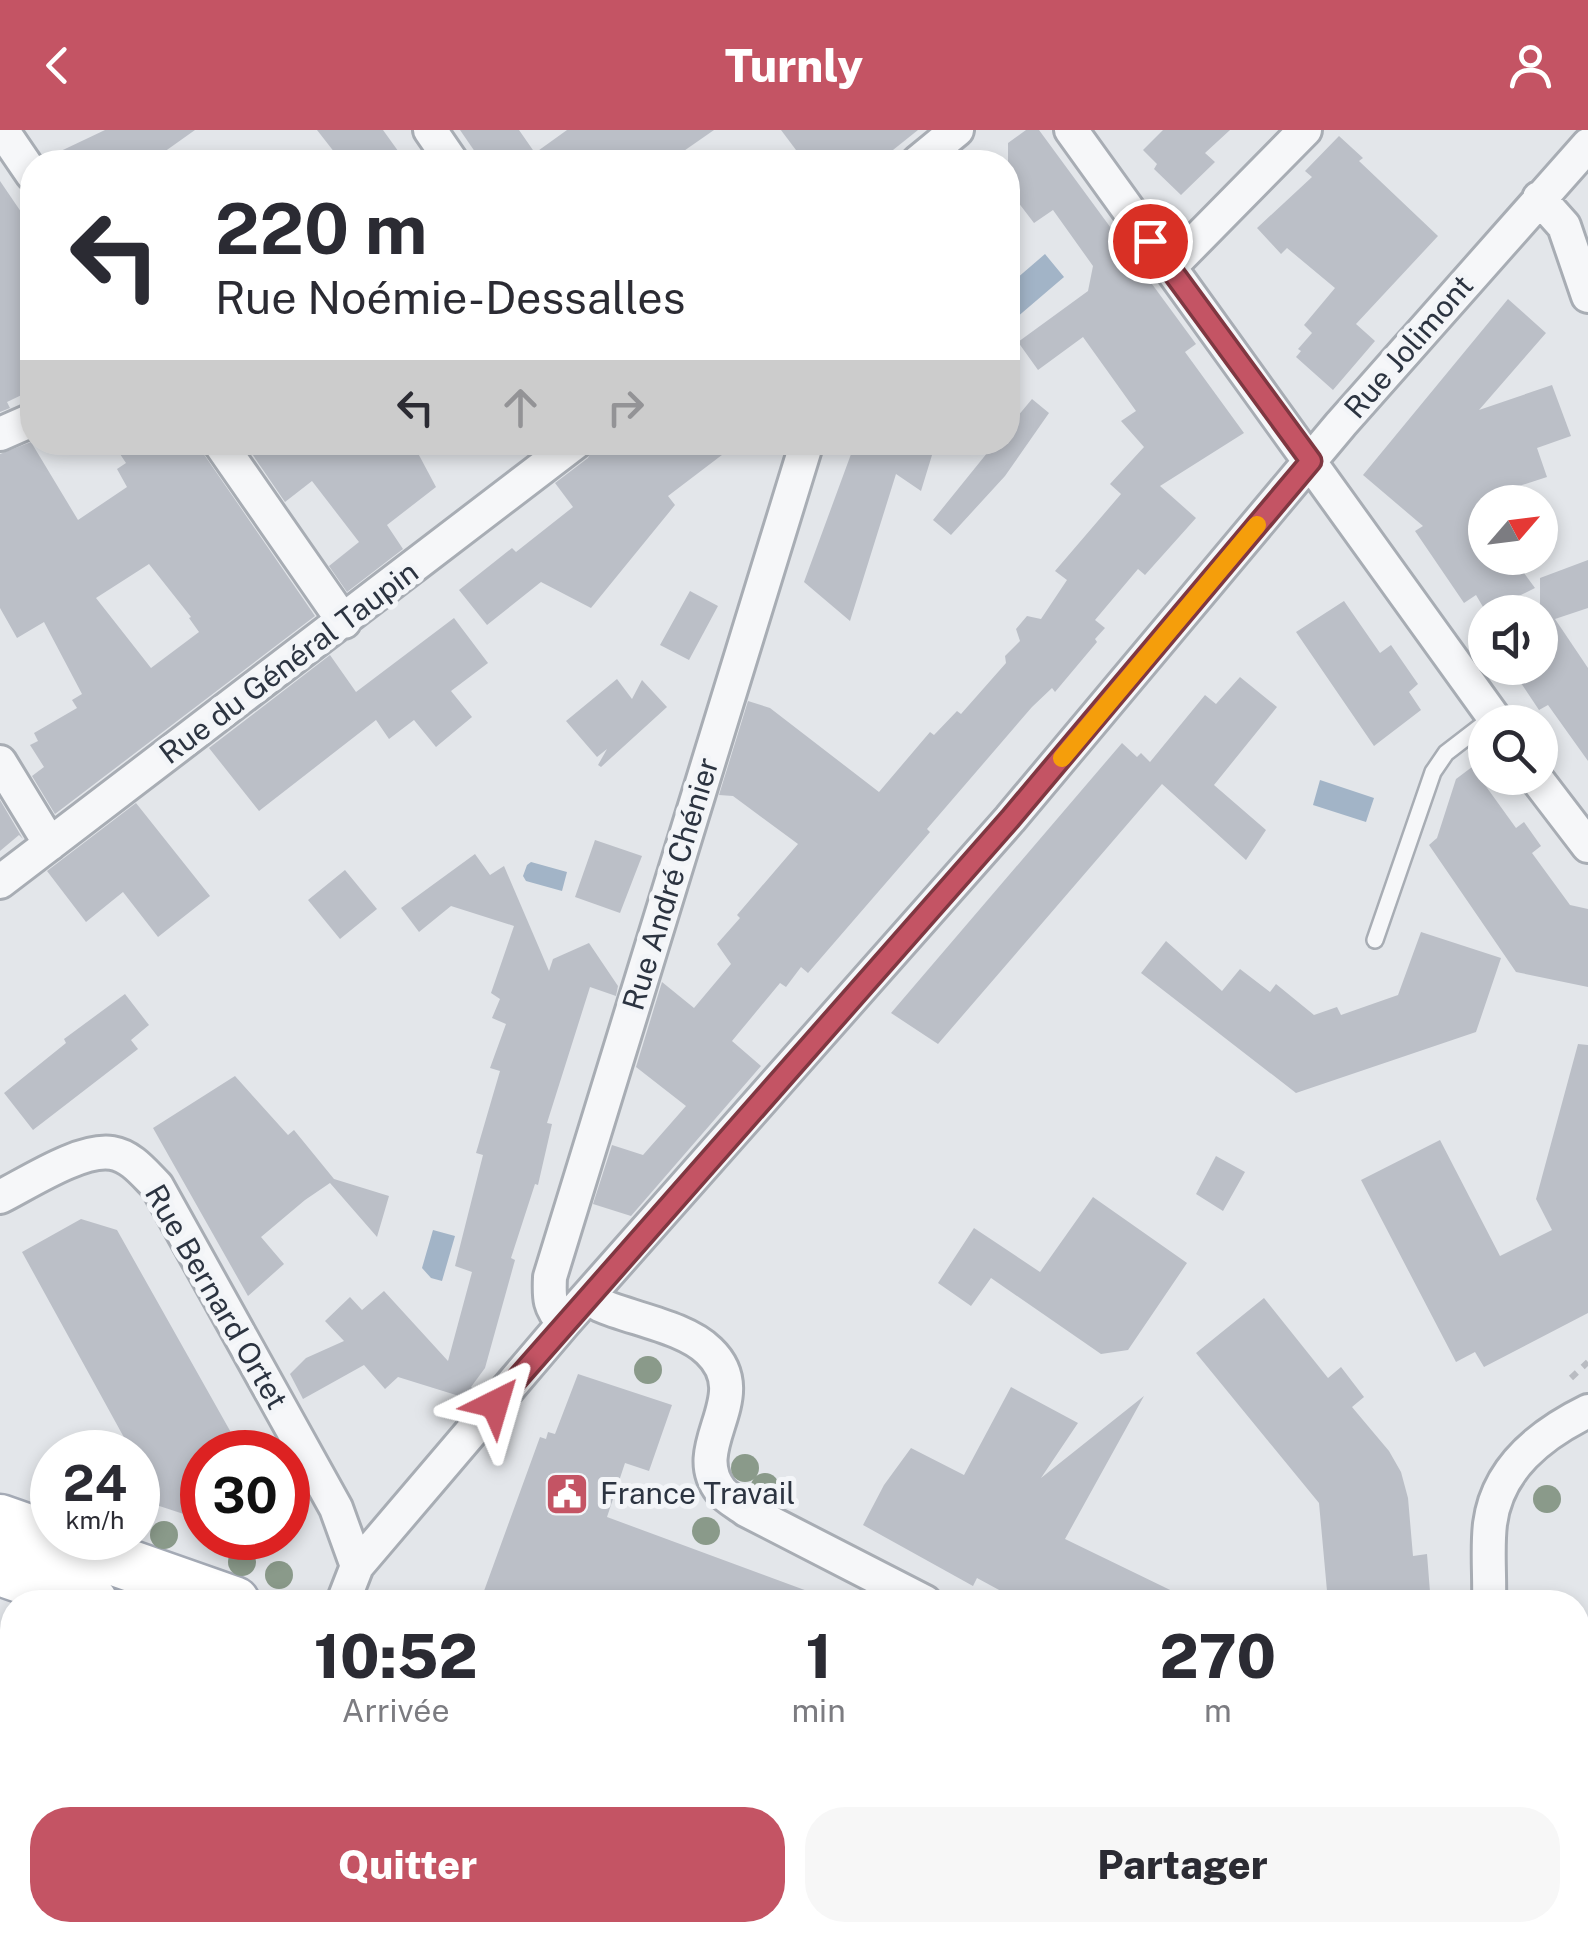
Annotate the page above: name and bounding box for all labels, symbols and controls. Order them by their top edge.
icon: back [30,38,85,93]
icon: person [1503,38,1558,93]
text: Turnly [725,39,863,92]
text: 220 m [215,187,428,270]
icon: left [50,190,180,320]
pin [1108,199,1193,284]
icon: arrive [1123,214,1178,269]
street label: Rue Jolimont [1336,267,1480,425]
text: Rue Noémie-Dessalles [215,271,685,324]
icon: left [388,380,443,435]
icon: ahead [493,380,548,435]
icon: right [598,380,653,435]
north arrow [1468,485,1558,575]
map controls [1468,485,1558,795]
street label: Rue du Général Taupin [152,553,425,771]
button: sound [1468,595,1558,685]
button: search [1468,705,1558,795]
street label: Rue André Chénier [614,753,726,1014]
street label: Rue Bernard Ortet [138,1178,296,1415]
position arrow [443,1352,547,1456]
speed limit sign: 30 [180,1430,310,1560]
text: 24 [63,1453,127,1512]
public building icon: France Travail [544,1471,590,1517]
place label: France Travail [600,1475,795,1511]
text: km/h [66,1505,124,1535]
text: 10:52 [314,1621,478,1692]
text: 1 [805,1621,832,1692]
text: 270 [1159,1621,1276,1692]
text: Arrivée [342,1692,450,1729]
text: min [791,1692,846,1729]
text: m [1204,1692,1232,1729]
button: Quitter [30,1807,785,1922]
button: Partager [805,1807,1560,1922]

